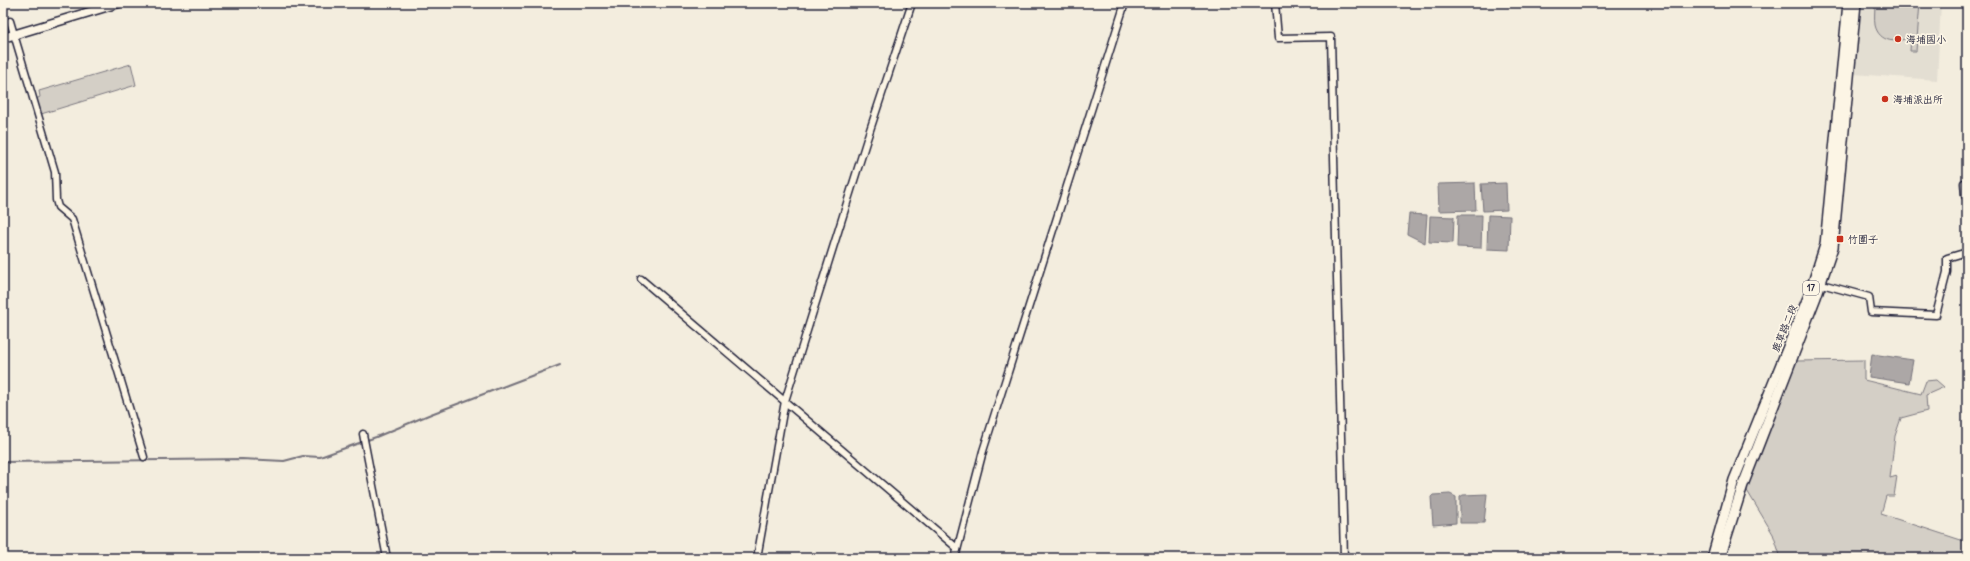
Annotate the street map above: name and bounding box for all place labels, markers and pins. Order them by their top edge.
place label: 海埔國小 [1906,33,1946,46]
marker: 海埔國小 [1893,34,1903,44]
place label: 海埔派出所 [1893,93,1943,106]
marker: 海埔派出所 [1880,94,1890,104]
place label: 竹圍子 [1848,233,1878,246]
marker: 竹圍子 [1835,234,1845,244]

